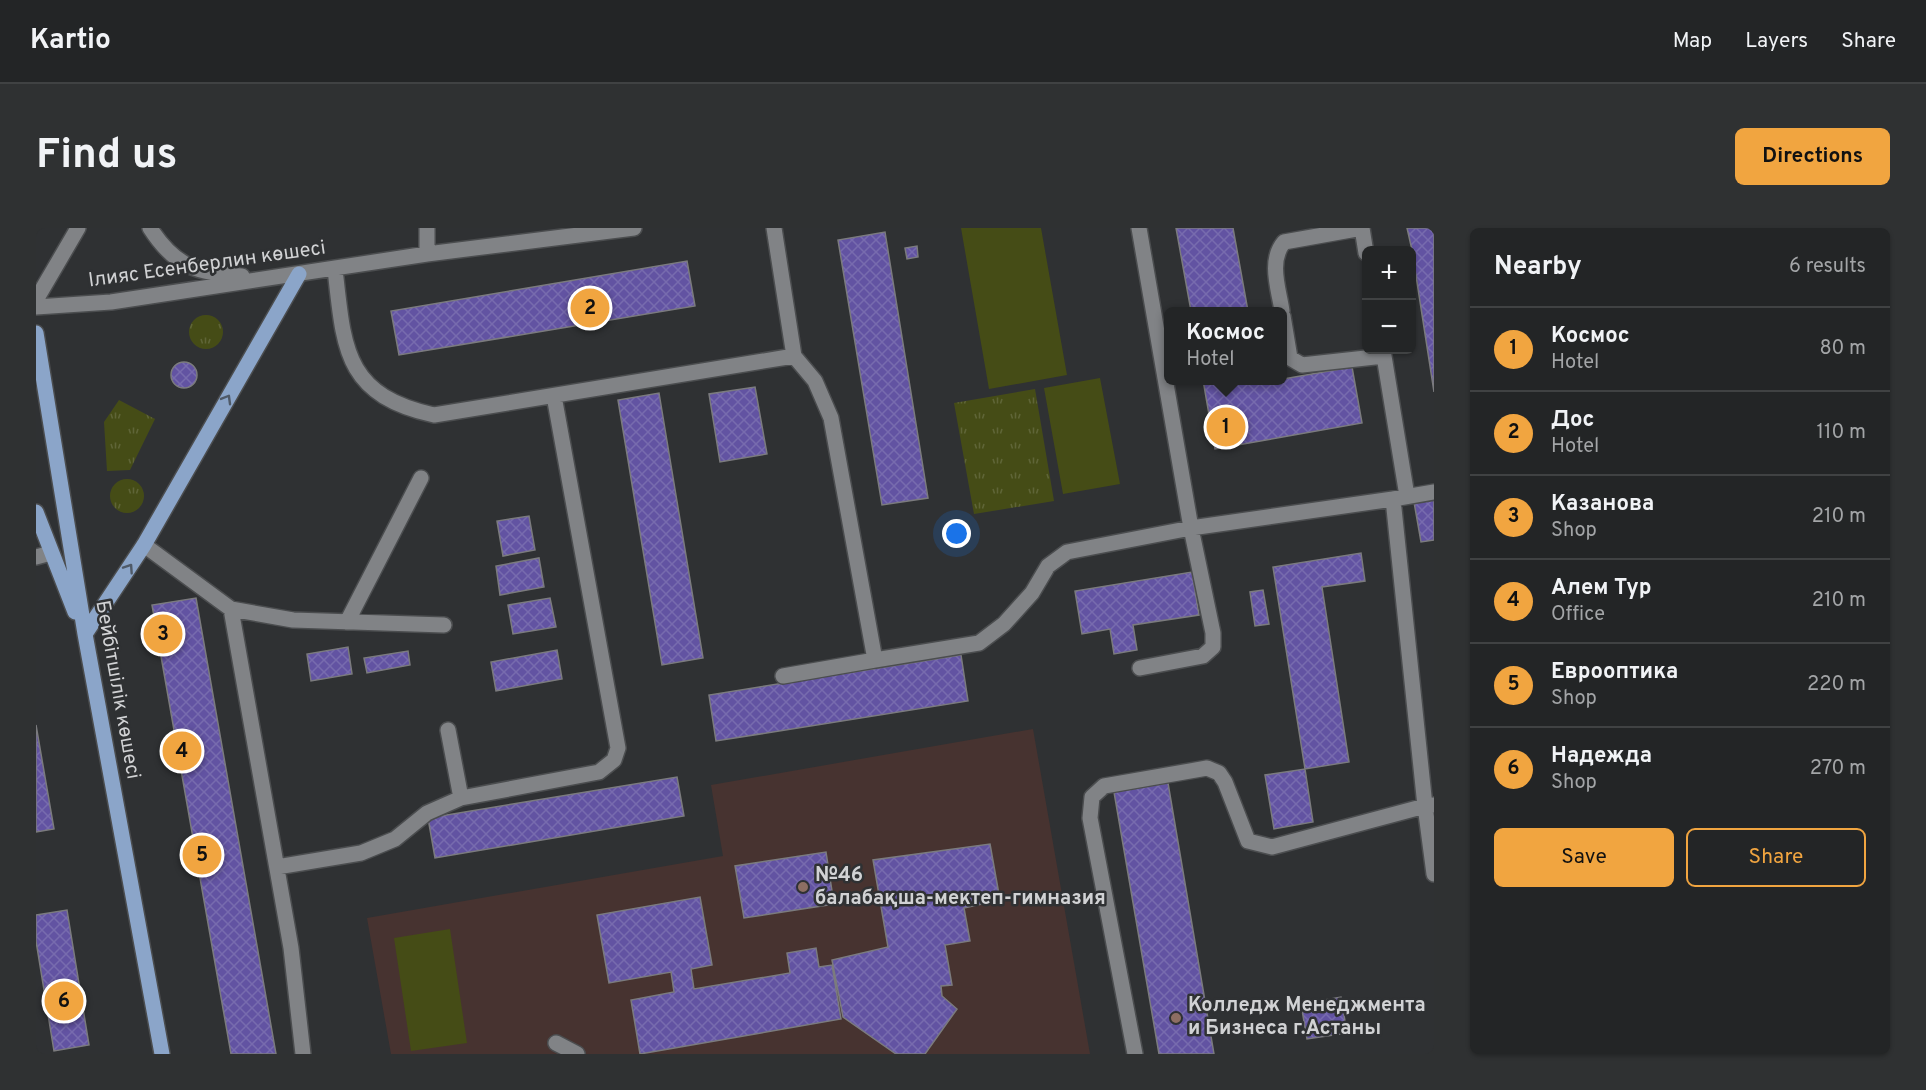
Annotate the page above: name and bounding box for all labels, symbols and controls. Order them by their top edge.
text: Kartio [30,23,111,59]
text: Map [1673,28,1712,55]
text: Layers [1745,28,1808,55]
text: Share [1841,28,1896,55]
button: Directions [1735,128,1890,185]
text: Find us [36,130,177,183]
street label: Ілияс Есенберлин көшесі [87,235,327,295]
map controls [1362,246,1416,354]
button: + [1362,246,1416,300]
text: Nearby [1494,251,1582,284]
text: 6 results [1789,254,1866,280]
pin: 2 [570,286,610,331]
button: − [1362,300,1416,354]
popup [1164,307,1287,385]
text: Космос [1186,320,1265,347]
text: Космос [1551,323,1630,350]
text: 1 [1510,336,1518,362]
text: 80 m [1820,336,1866,362]
text: Hotel [1186,347,1235,373]
text: Hotel [1551,350,1599,376]
one-way arrow [220,395,231,406]
pin: 1 [1206,404,1246,450]
text: Дос [1551,407,1594,434]
text: 2 [1507,420,1520,446]
text: 110 m [1817,420,1866,446]
text: Hotel [1551,434,1599,460]
text: Казанова [1551,491,1654,518]
text: 3 [1508,504,1520,530]
text: 210 m [1812,504,1866,530]
text: Shop [1551,518,1597,544]
your location [942,519,971,548]
one-way arrow [122,564,133,575]
text: Алем Тур [1551,575,1652,602]
text: 4 [1507,588,1520,614]
text: 210 m [1812,588,1866,614]
street label: Бейбітшілік көшесі [88,598,146,782]
text: Office [1551,602,1605,628]
pin: 3 [144,612,182,656]
text: Еврооптика [1551,659,1678,686]
text: 5 [1507,672,1520,698]
text: 220 m [1807,672,1866,698]
text: Shop [1551,686,1597,712]
pin: 4 [162,728,202,774]
text: Надежда [1551,743,1652,770]
text: 6 [1507,756,1520,782]
text: 270 m [1810,756,1866,782]
text: Shop [1551,770,1597,796]
button: Save [1494,828,1674,887]
button: Share [1686,828,1866,887]
pin: 5 [182,832,222,878]
place label: №46 балабақша-мектеп-гимназия [815,863,1106,912]
marker: №46 балабақша-мектеп-гимназия [796,880,810,894]
pin: 6 [45,978,84,1024]
place label: Колледж Менеджмента и Бизнеса г.Астаны [1188,993,1426,1042]
marker: Колледж Менеджмента и Бизнеса г.Астаны [1169,1011,1183,1025]

